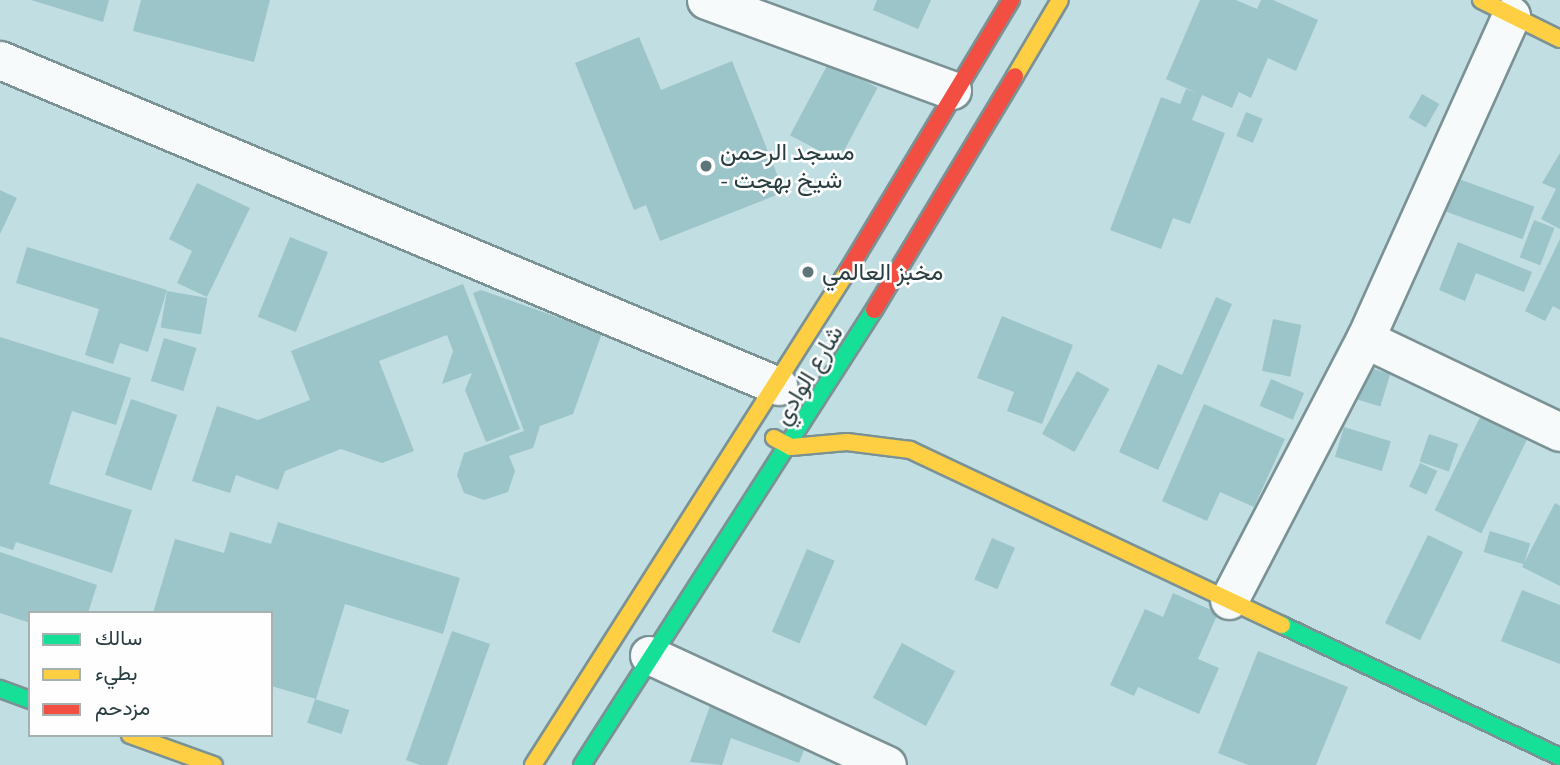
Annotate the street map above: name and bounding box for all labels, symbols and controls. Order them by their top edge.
place label: مسجد الرحمن - شيخ بهجت [720,138,855,194]
marker: مسجد الرحمن - شيخ بهجت [698,158,714,174]
place label: مخبز العالمي [822,258,943,286]
marker: مخبز العالمي [800,264,816,280]
street label: شارع الوادي [767,320,849,430]
legend [28,611,273,737]
text: سالك [95,625,142,650]
text: بطيء [95,660,138,685]
text: مزدحم [95,695,150,720]

